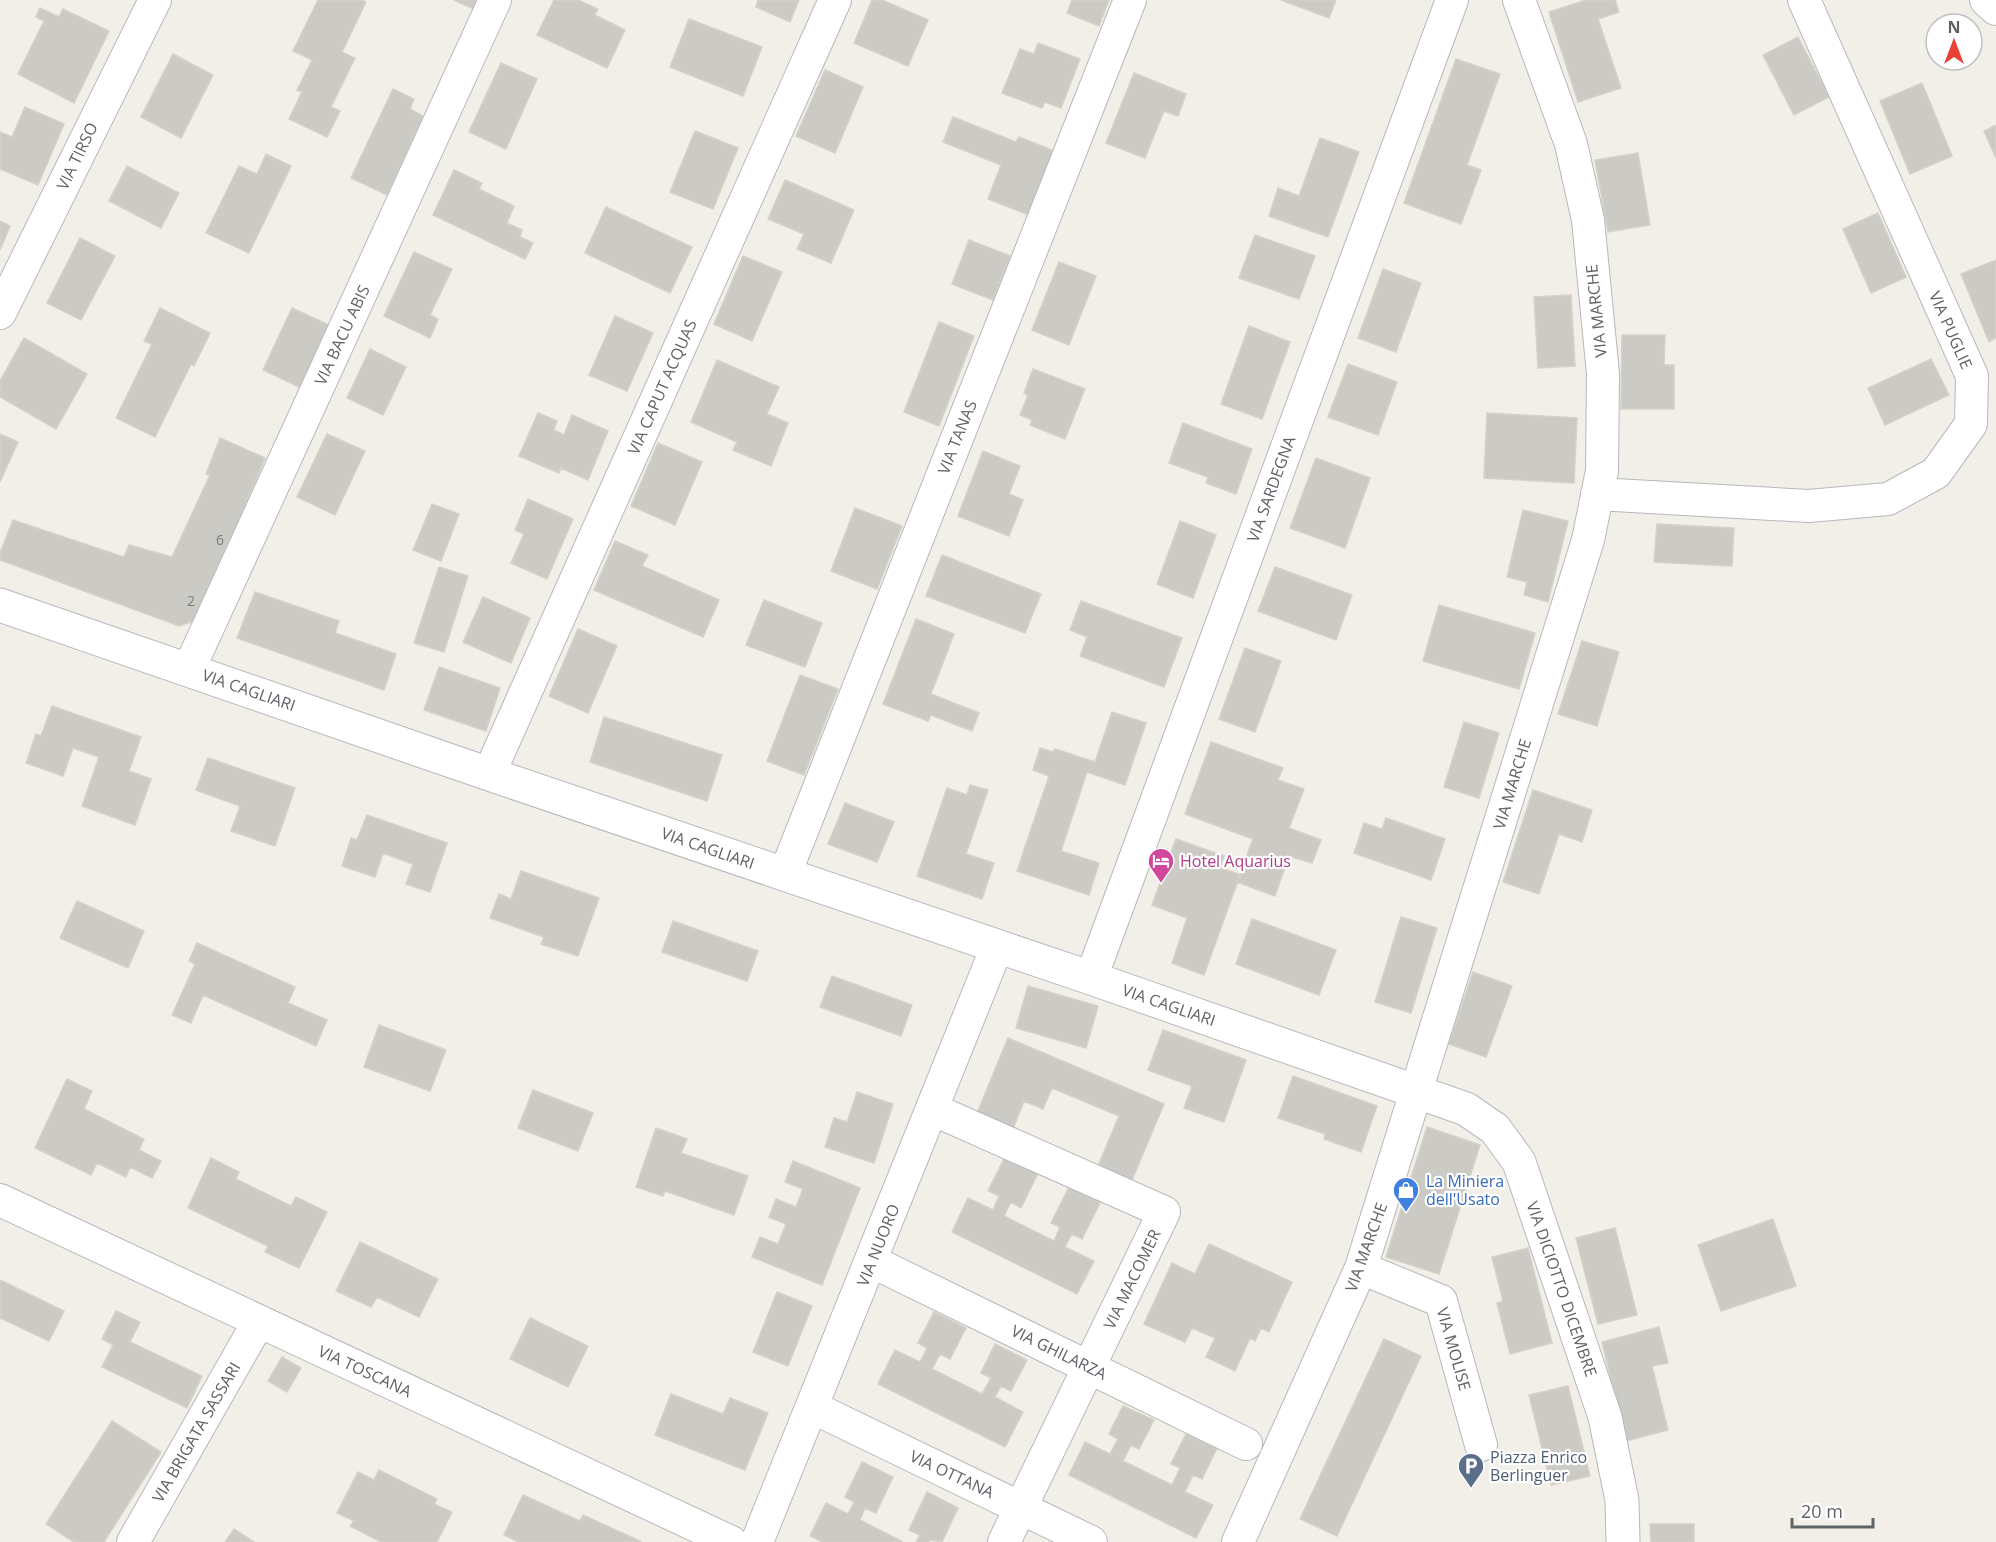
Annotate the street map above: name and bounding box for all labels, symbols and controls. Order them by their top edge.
north arrow [1924,12,1984,72]
text: N [1947,16,1961,38]
street label: VIA TIRSO [51,119,103,193]
street label: VIA MARCHE [1580,263,1612,359]
street label: VIA BACU ABIS [309,281,375,389]
street label: VIA PUGLIE [1924,288,1978,372]
street label: VIA CAPUT ACQUAS [622,316,702,458]
street label: VIA TANAS [932,396,982,477]
street label: VIA SARDEGNA [1242,432,1301,545]
house number: 6 [216,530,224,549]
house number: 2 [187,591,195,610]
street label: VIA CAGLIARI [199,664,299,716]
street label: VIA MARCHE [1488,736,1536,832]
street label: VIA CAGLIARI [658,822,758,874]
hotel icon: Hotel Aquarius [1146,846,1176,884]
place label: Hotel Aquarius [1180,850,1291,872]
street label: VIA CAGLIARI [1119,979,1219,1031]
place label: La Miniera dell'Usato [1426,1170,1504,1210]
shop icon: La Miniera dell'Usato [1391,1175,1421,1213]
street label: VIA DICIOTTO DICEMBRE [1522,1198,1602,1380]
street label: VIA MARCHE [1340,1199,1392,1295]
street label: VIA NUORO [852,1201,904,1289]
street label: VIA MACOMER [1098,1225,1166,1333]
street label: VIA MOLISE [1432,1305,1476,1393]
street label: VIA GHILARZA [1008,1319,1111,1385]
street label: VIA TOSCANA [315,1340,416,1403]
street label: VIA BRIGATA SASSARI [147,1358,245,1506]
street label: VIA OTTANA [906,1445,999,1503]
place label: Piazza Enrico Berlinguer [1490,1446,1587,1486]
parking icon: Piazza Enrico Berlinguer [1456,1451,1486,1489]
scale bar [1792,1491,1873,1529]
text: 20 m [1801,1499,1843,1523]

